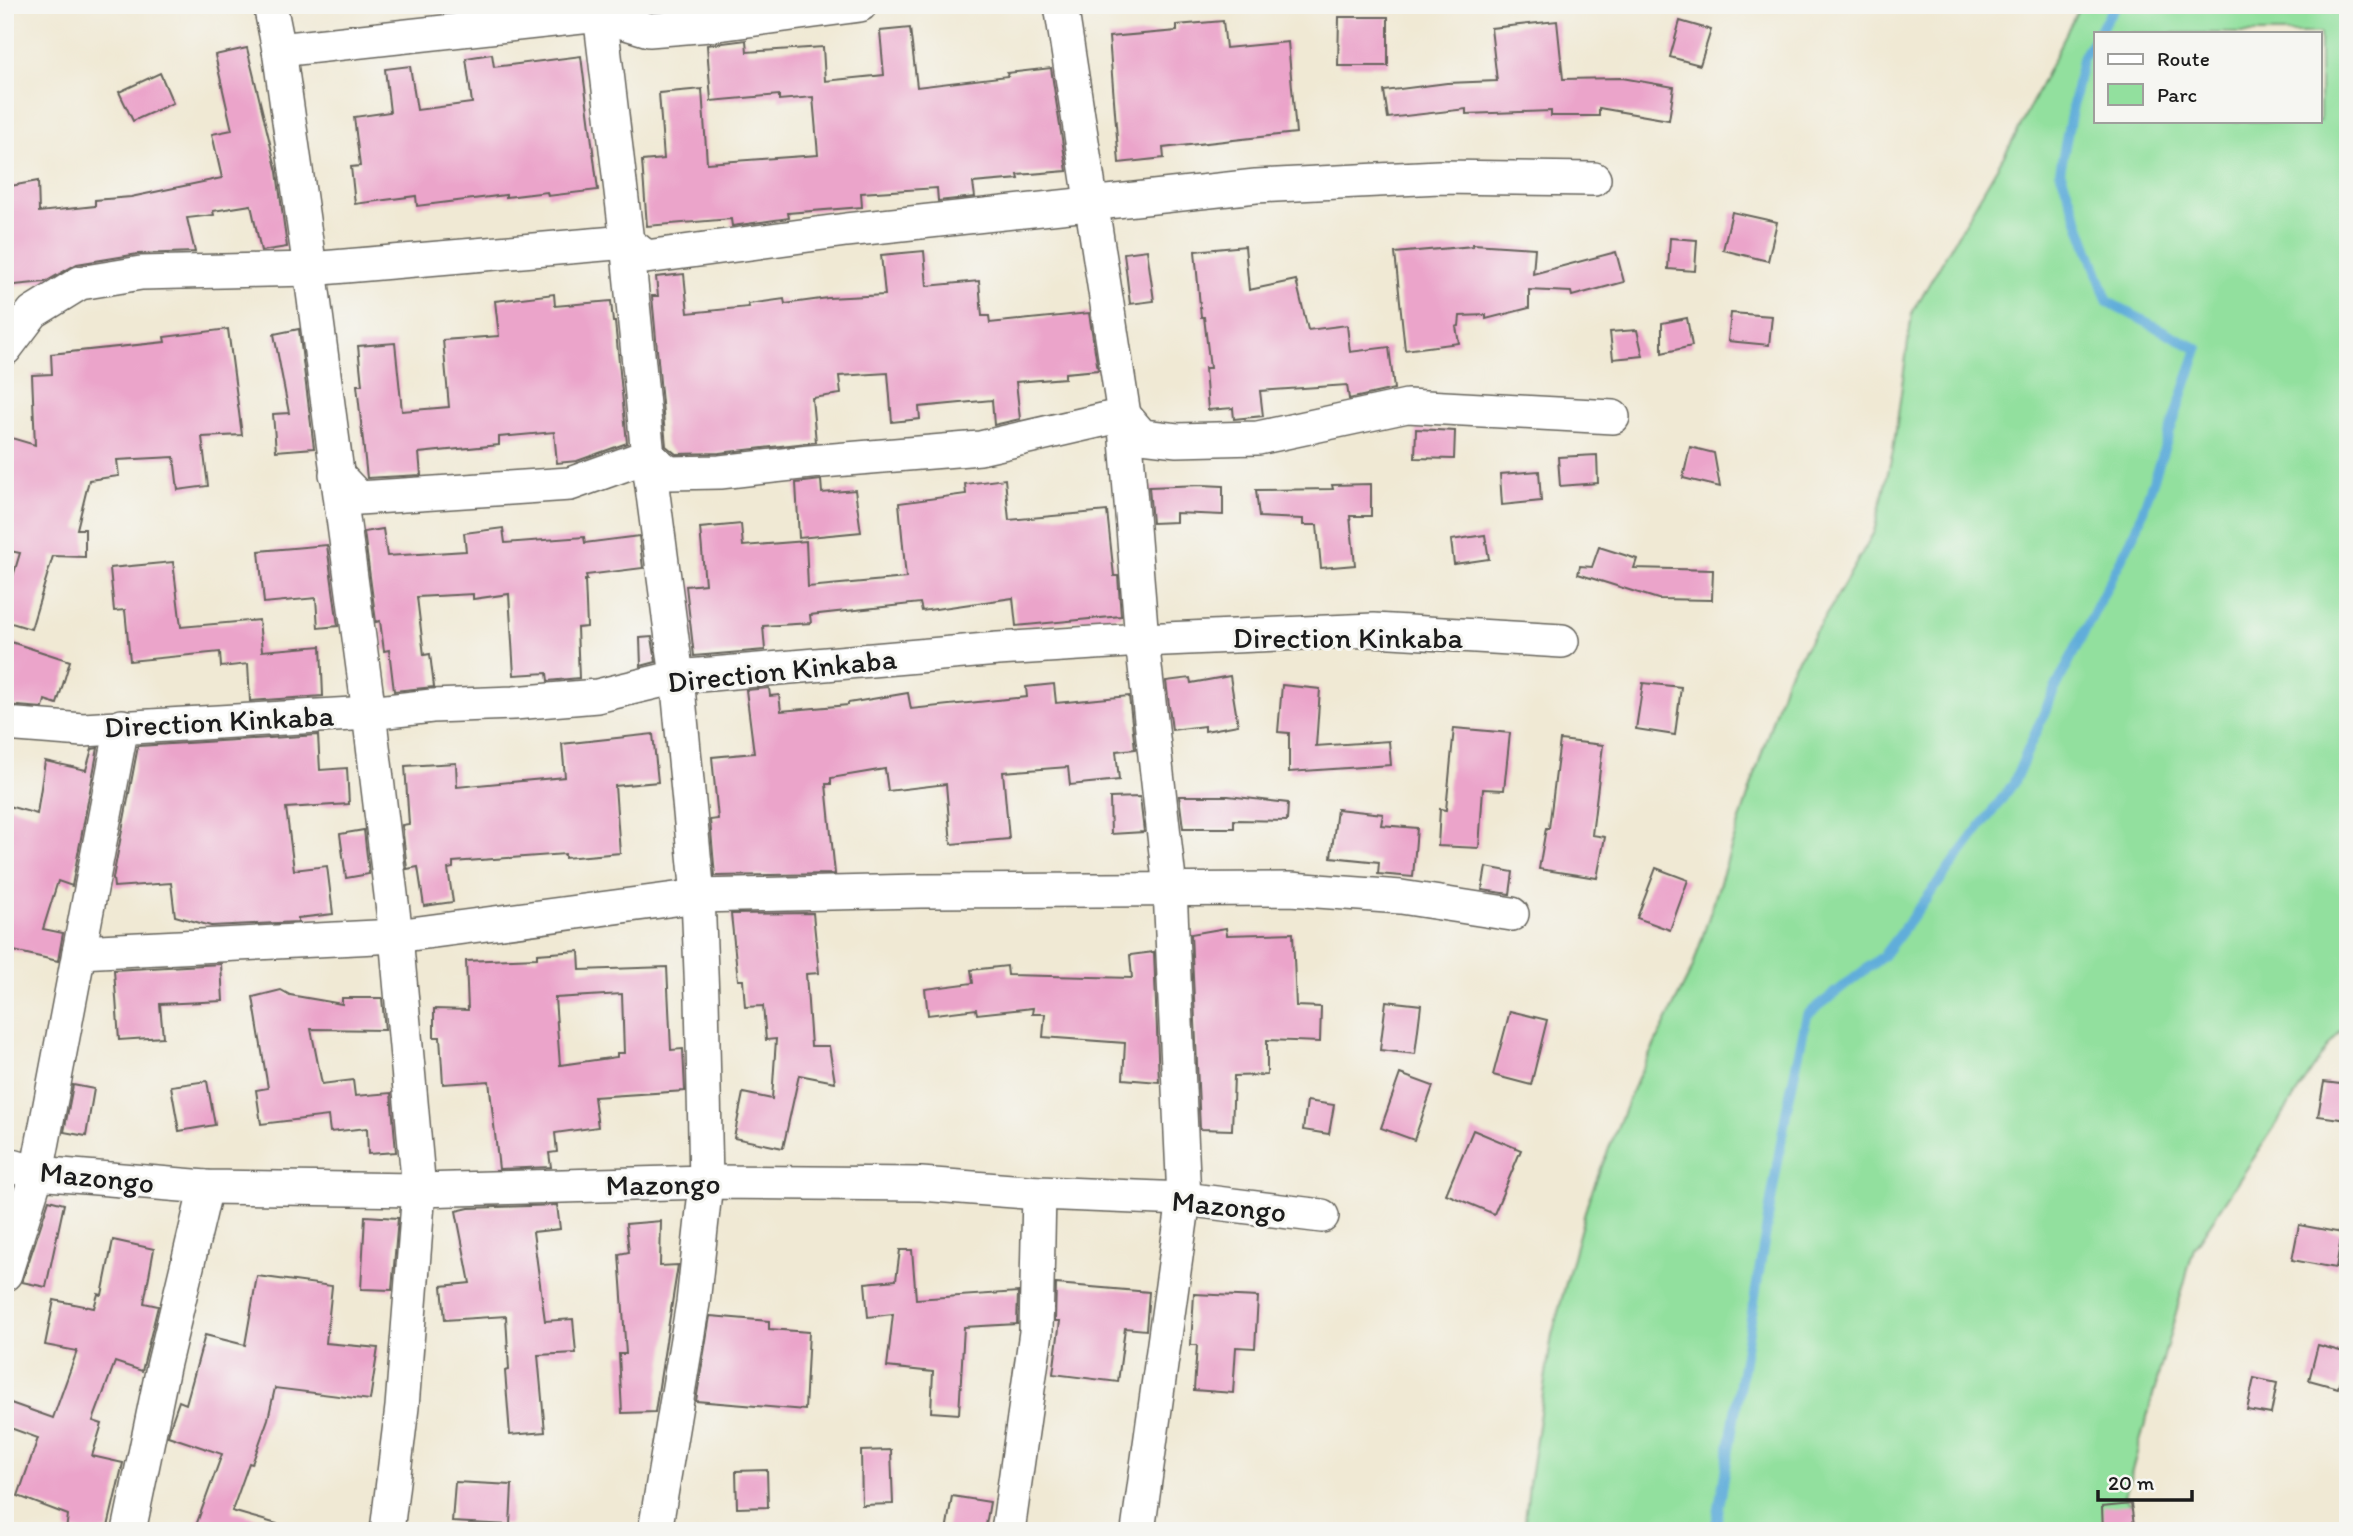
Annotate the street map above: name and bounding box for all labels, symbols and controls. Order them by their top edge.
legend [2094,32,2322,122]
text: Route [2157,46,2210,71]
text: Parc [2157,82,2197,107]
street label: Direction Kinkaba [1233,619,1464,656]
street label: Direction Kinkaba [665,640,899,700]
street label: Direction Kinkaba [103,696,335,746]
street label: Mazongo [38,1153,156,1201]
street label: Mazongo [605,1164,721,1204]
street label: Mazongo [1170,1182,1288,1230]
scale bar [2098,1459,2192,1503]
text: 20 m [2108,1470,2155,1495]

